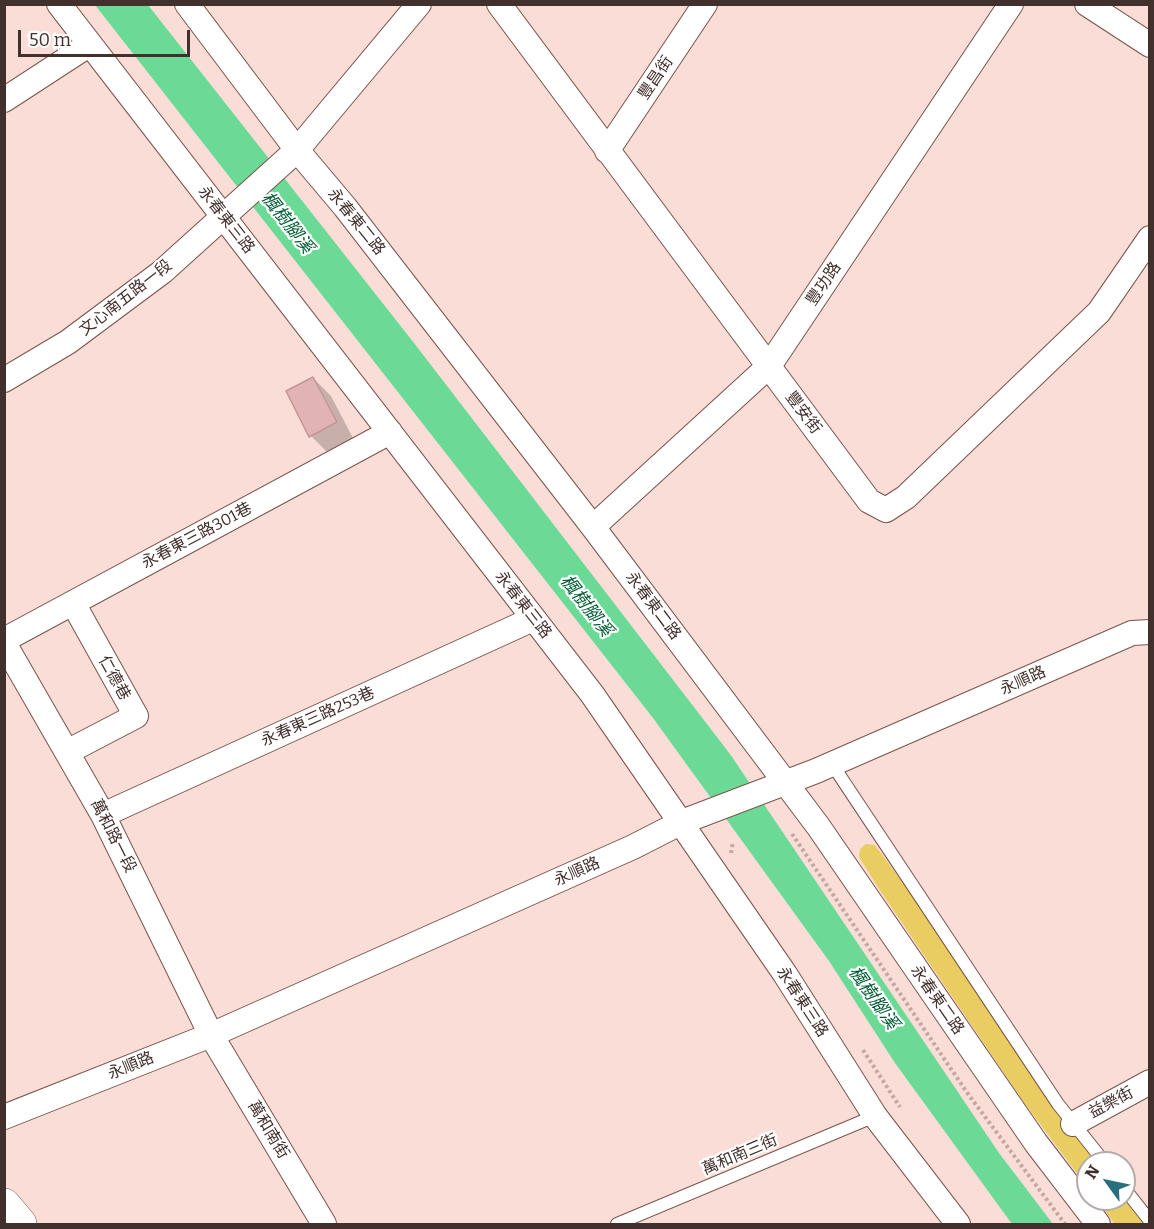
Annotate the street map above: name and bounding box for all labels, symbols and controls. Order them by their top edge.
scale bar [21,18,194,56]
text: 50 m [29,29,71,51]
street label: 豐昌街 [635,53,677,103]
street label: 永春東三路 [194,183,258,257]
street label: 永春東二路 [323,185,389,259]
water label: 楓樹腳溪 [256,188,318,258]
street label: 文心南五路一段 [76,256,176,340]
street label: 豐功路 [803,259,845,309]
street label: 豐安街 [781,388,825,438]
street label: 永春東三路301巷 [139,499,255,573]
street label: 永春東三路 [491,568,555,642]
street label: 永春東二路 [621,568,685,644]
water label: 楓樹腳溪 [555,571,617,641]
street label: 仁德巷 [94,652,134,704]
street label: 永順路 [997,662,1049,700]
street label: 永春東三路253巷 [258,683,378,751]
street label: 萬和路一段 [86,796,140,876]
street label: 永順路 [551,853,603,891]
water label: 楓樹腳溪 [844,962,902,1034]
street label: 永春東二路 [906,962,968,1038]
street label: 永春東三路 [772,963,832,1041]
street label: 永順路 [105,1048,157,1084]
street label: 益樂街 [1085,1083,1137,1123]
street label: 萬和南街 [243,1098,293,1162]
street label: 萬和南三街 [699,1131,781,1179]
north arrow [1076,1151,1136,1211]
text: N [1081,1162,1103,1182]

